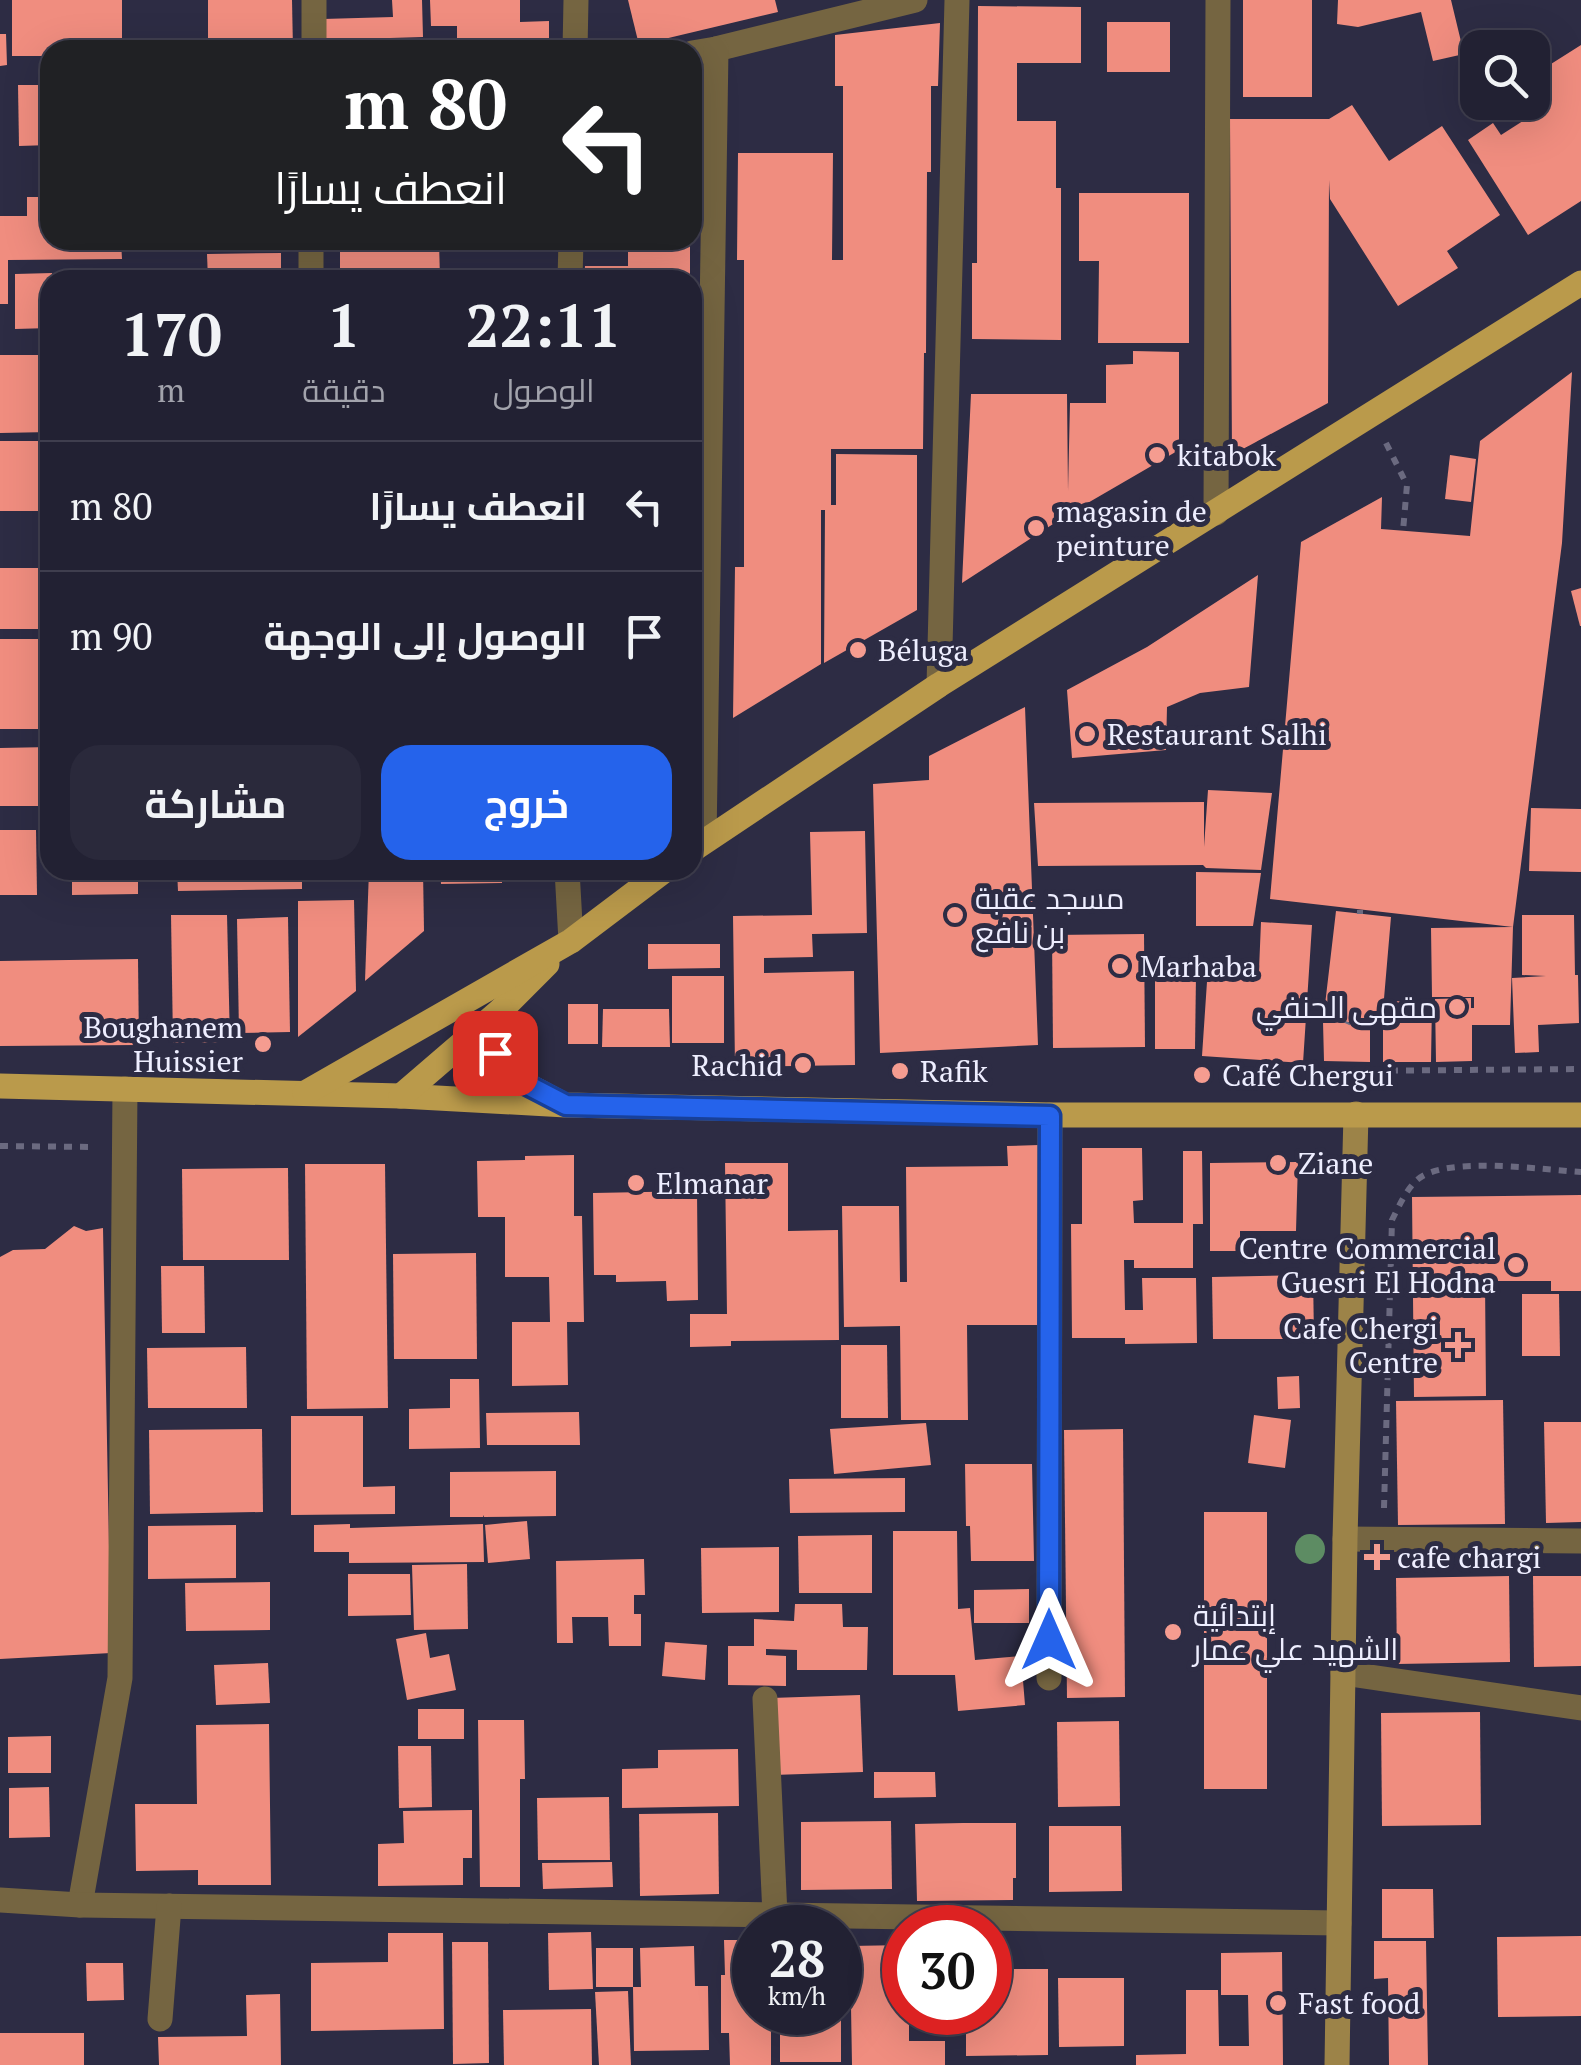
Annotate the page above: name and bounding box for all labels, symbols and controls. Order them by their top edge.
map controls [1460,30,1550,120]
button: search [1460,30,1550,120]
text: 80 m [344,56,507,149]
icon: left [542,80,672,210]
text: انعطف يسارًا [274,157,507,217]
text: 1 [327,285,361,364]
text: 22:11 [466,285,622,364]
text: 170 [120,294,222,373]
text: m [157,369,185,411]
text: دقيقة [302,369,385,411]
text: الوصول [493,369,595,411]
place label: kitabok [1177,435,1277,475]
marker: kitabok [1146,444,1168,466]
icon: left [617,479,672,534]
text: 80 m [70,481,153,531]
text: انعطف يسارًا [369,481,587,531]
place label: magasin de peinture [1056,491,1207,565]
marker: magasin de peinture [1025,517,1047,539]
icon: arrive [617,609,672,664]
text: 90 m [70,611,153,661]
text: الوصول إلى الوجهة [264,611,587,661]
place label: Béluga [878,630,969,670]
marker: Béluga [847,639,869,661]
place label: Restaurant Salhi [1107,714,1327,754]
marker: Restaurant Salhi [1076,723,1098,745]
button: مشاركة [70,745,361,860]
button: خروج [381,745,672,860]
place label: مسجد عقبة بن نافع [975,878,1125,953]
marker: مسجد عقبة بن نافع [944,904,966,926]
place label: Marhaba [1140,946,1257,986]
marker: Marhaba [1109,955,1131,977]
place label: مقهى الحنفي [1256,987,1437,1031]
marker: مقهى الحنفي [1446,996,1468,1018]
place label: Boughanem Huissier [83,1007,243,1081]
pin [453,1011,538,1096]
icon: arrive [468,1026,523,1081]
marker: Boughanem Huissier [252,1033,274,1055]
place label: Rachid [691,1045,783,1085]
place label: Rafik [920,1051,988,1091]
marker: Rachid [792,1054,814,1076]
place label: Café Chergui [1222,1055,1394,1095]
marker: Rafik [889,1060,911,1082]
marker: Café Chergui [1191,1064,1213,1086]
place label: Ziane [1298,1143,1373,1183]
marker: Ziane [1267,1152,1289,1174]
place label: Elmanar [656,1163,768,1203]
marker: Elmanar [625,1172,647,1194]
place label: Centre Commercial Guesri El Hodna [1239,1228,1496,1302]
marker: Centre Commercial Guesri El Hodna [1505,1254,1527,1276]
place label: Cafe Chergi Centre [1283,1308,1438,1382]
marker: Cafe Chergi Centre [1447,1334,1469,1356]
place label: cafe chargi [1397,1537,1541,1577]
marker: cafe chargi [1366,1546,1388,1568]
position arrow [997,1588,1101,1692]
place label: إبتدائية الشهيد علي عمار [1191,1595,1398,1673]
marker: إبتدائية الشهيد علي عمار [1162,1621,1184,1643]
speed limit sign: 30 [882,1905,1012,2035]
text: 28 [769,1925,825,1991]
text: km/h [768,1979,826,2012]
place label: Fast food [1298,1983,1420,2023]
marker: Fast food [1267,1992,1289,2014]

